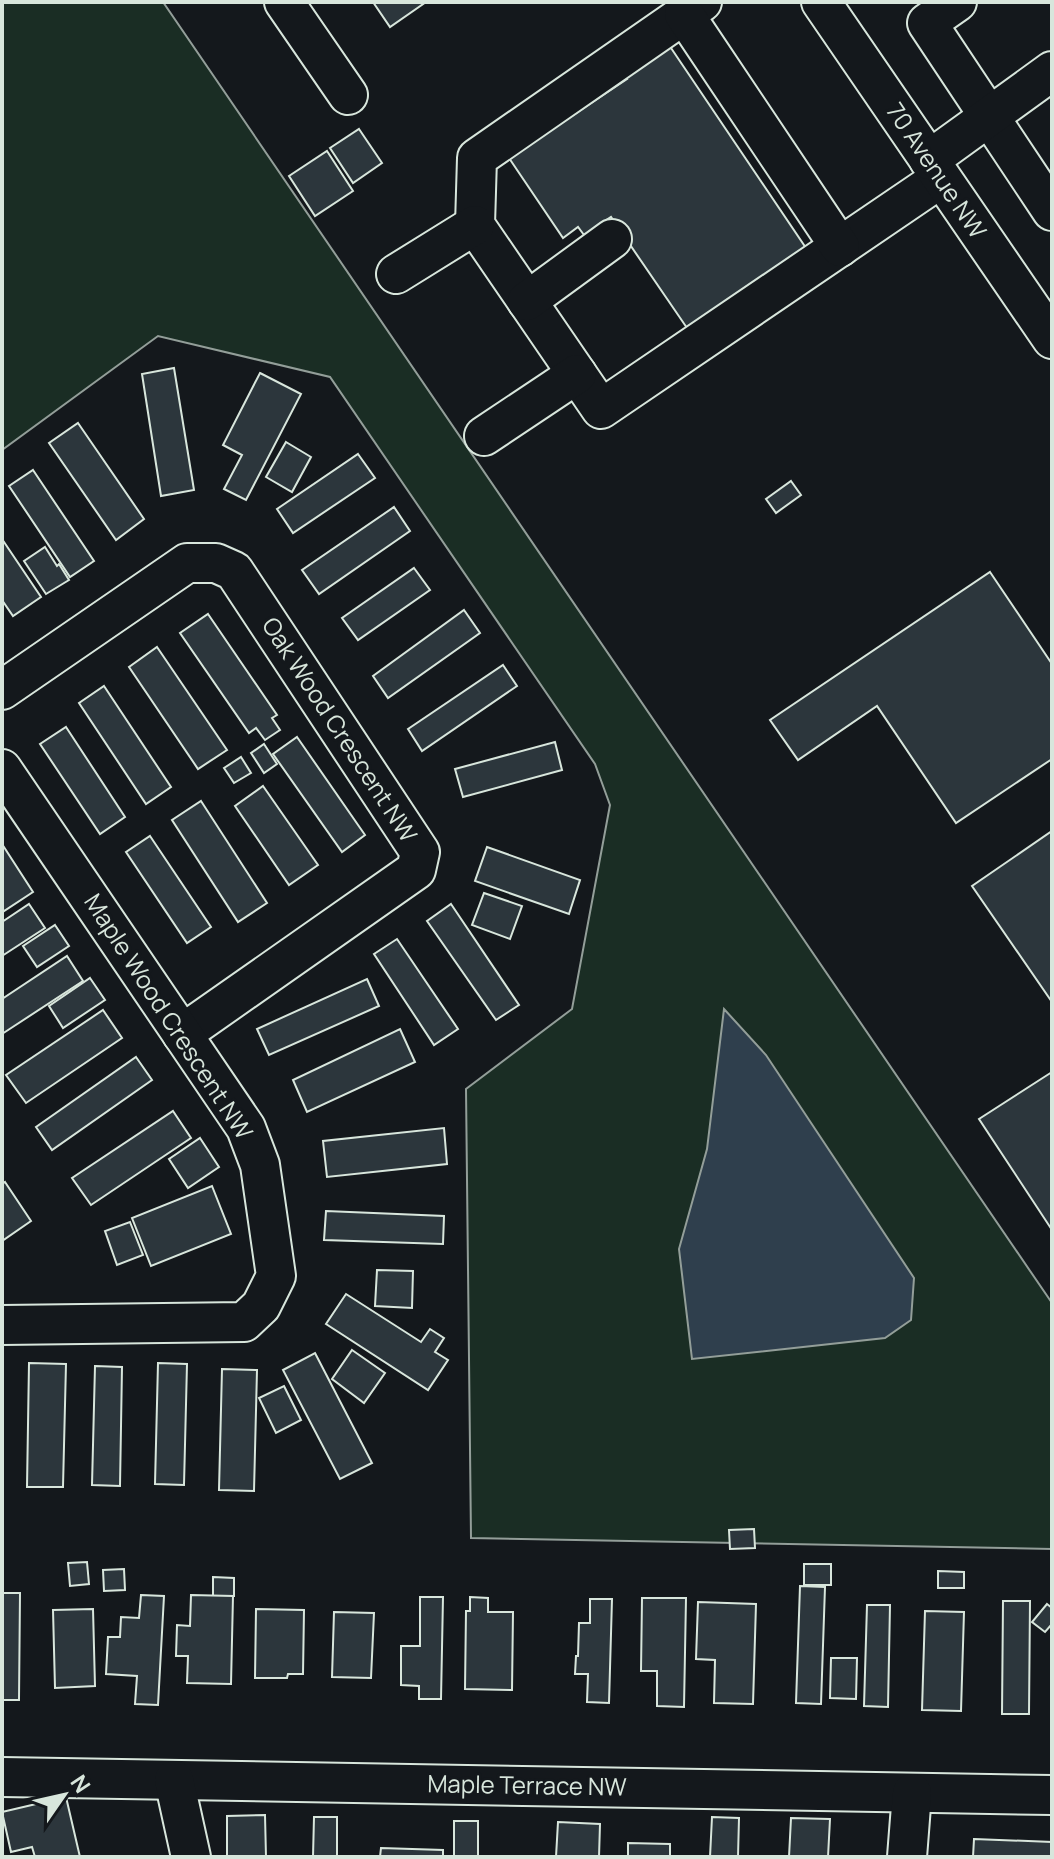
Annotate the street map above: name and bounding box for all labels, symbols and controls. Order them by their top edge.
street label: 70 Avenue NW [880,96,995,245]
street label: Oak Wood Crescent NW [255,610,426,849]
street label: Maple Wood Crescent NW [77,887,262,1146]
north arrow [24,1755,104,1835]
street label: Maple Terrace NW [427,1766,628,1803]
text: N [64,1769,97,1799]

